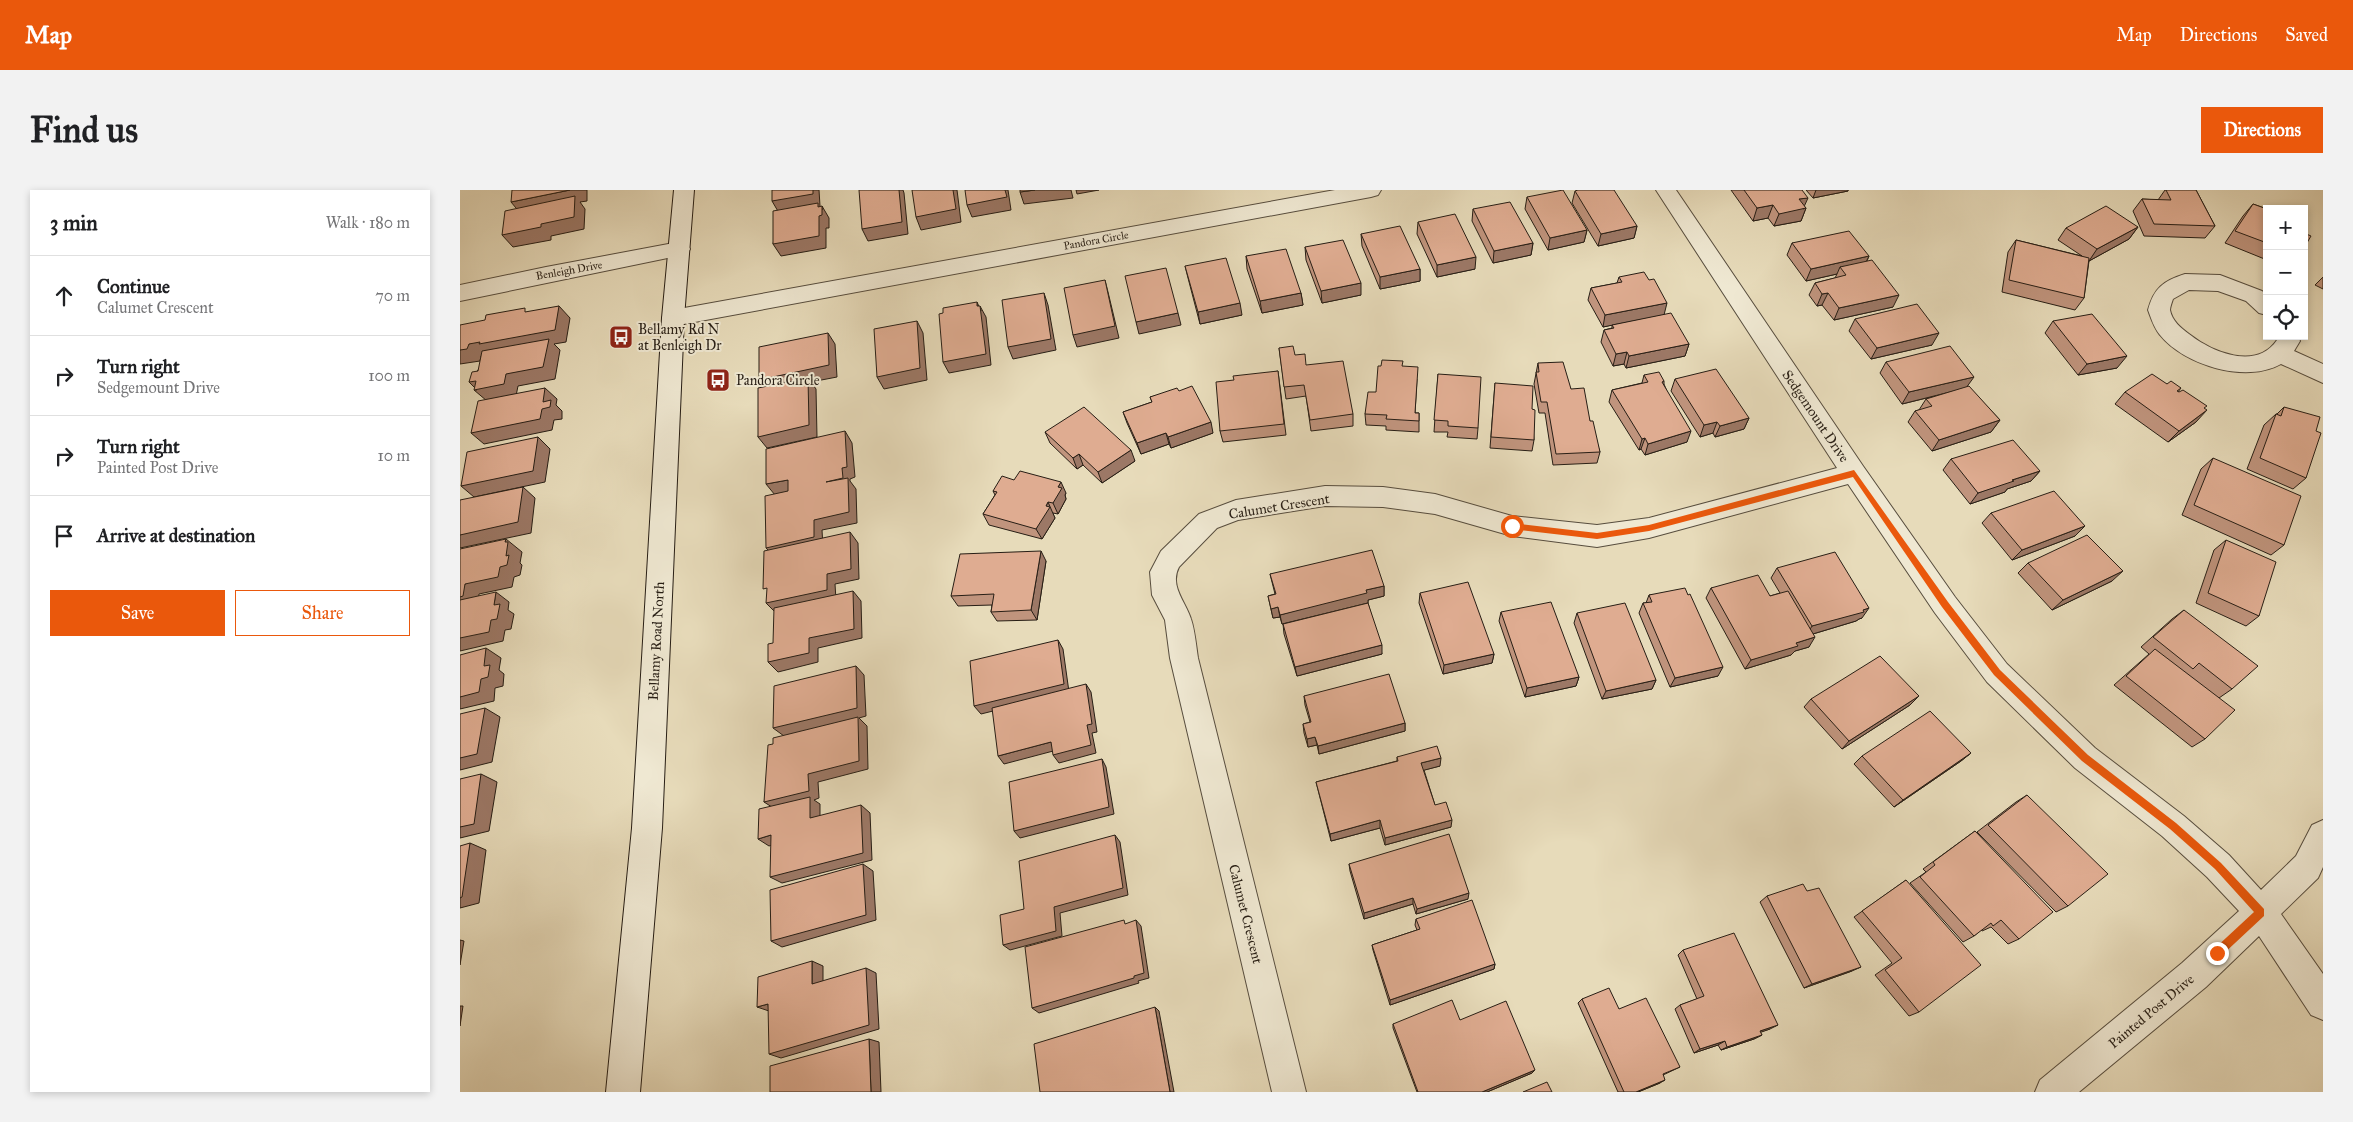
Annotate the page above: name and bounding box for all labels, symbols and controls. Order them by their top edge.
text: Map [25,20,72,50]
text: Map [2116,24,2152,46]
text: Directions [2180,24,2257,46]
text: Saved [2285,24,2328,46]
button: Directions [2201,107,2323,153]
text: Find us [30,109,138,152]
map controls [2263,205,2308,340]
button: + [2263,205,2308,250]
text: 3 min [50,210,98,236]
text: Walk · 180 m [326,213,410,232]
street label: Pandora Circle [1063,228,1130,253]
button: − [2263,250,2308,295]
street label: Benleigh Drive [535,258,604,283]
text: Continue [97,275,170,298]
icon: ahead [50,282,78,310]
text: 70 m [375,286,410,305]
button: locate [2263,295,2308,340]
text: Calumet Crescent [97,298,214,317]
place label: Bellamy Rd N at Benleigh Dr [638,321,722,354]
bus stop icon: Bellamy Rd N at Benleigh Dr [608,324,634,350]
text: Turn right [97,355,180,378]
icon: right [50,362,78,390]
text: 100 m [368,366,410,385]
bus stop icon: Pandora Circle [705,367,731,393]
street label: Sedgemount Drive [1778,367,1853,466]
place label: Pandora Circle [736,372,820,389]
text: Sedgemount Drive [97,378,220,397]
text: Turn right [97,435,180,458]
icon: right [50,442,78,470]
text: 10 m [378,446,410,465]
text: Painted Post Drive [97,458,218,477]
street label: Calumet Crescent [1227,490,1331,523]
route start [1501,515,1524,538]
icon: arrive [50,522,78,550]
text: Arrive at destination [97,524,255,547]
street label: Bellamy Road North [645,581,668,701]
button: Save [50,590,225,636]
button: Share [235,590,410,636]
street label: Calumet Crescent [1225,863,1266,966]
route end [2206,942,2229,965]
street label: Painted Post Drive [2105,971,2198,1052]

